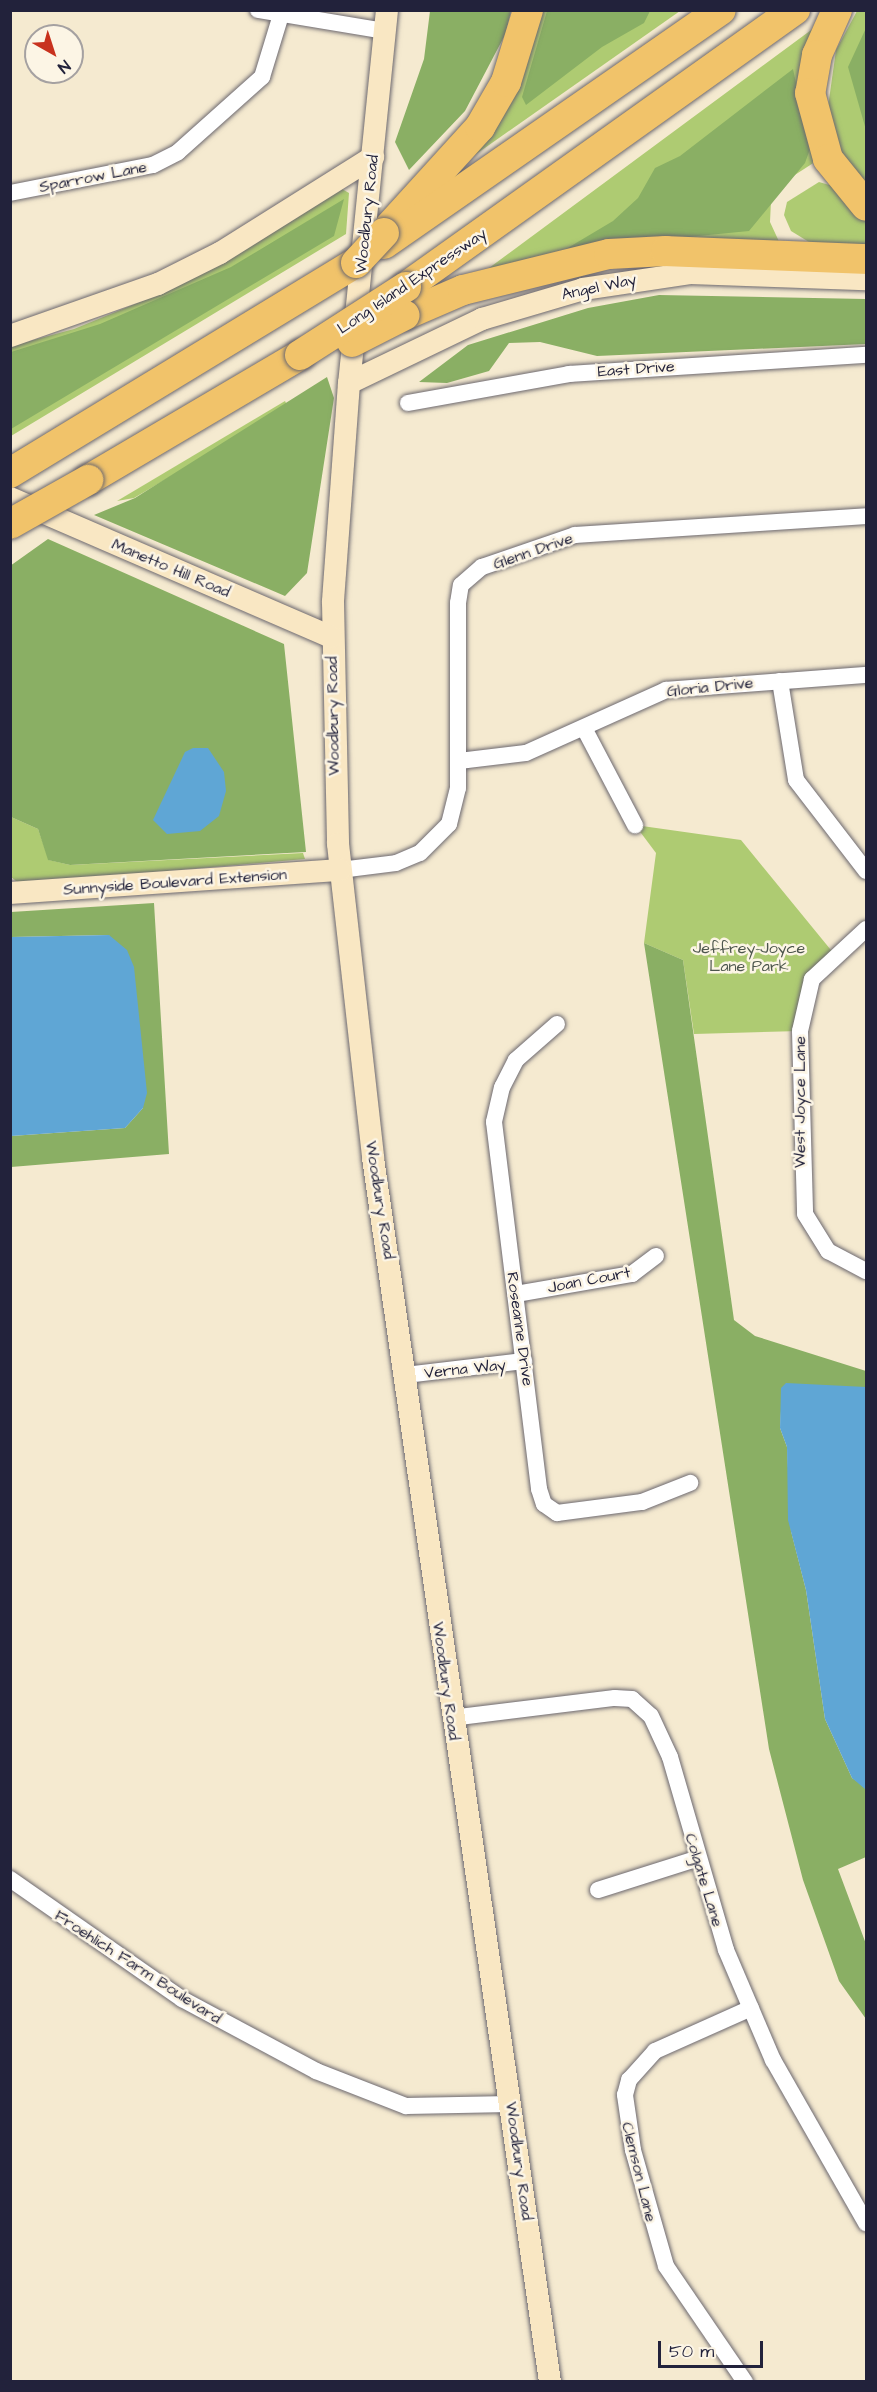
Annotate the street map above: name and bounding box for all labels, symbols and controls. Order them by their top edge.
north arrow [24,24,84,84]
text: N [53,55,75,78]
street label: Woodbury Road [351,154,383,274]
street label: Sparrow Lane [38,157,148,197]
street label: Long Island Expressway [334,224,490,338]
street label: Angel Way [560,270,638,304]
street label: East Drive [597,357,675,381]
street label: Glenn Drive [491,528,575,574]
street label: Manetto Hill Road [109,534,233,602]
street label: Woodbury Road [322,656,344,776]
street label: Gloria Drive [666,673,754,701]
street label: Sunnyside Boulevard Extension [63,865,287,899]
park label: Jeffrey-Joyce Lane Park [693,938,805,976]
street label: West Joyce Lane [790,1036,810,1168]
street label: Woodbury Road [361,1140,399,1260]
street label: Joan Court [546,1263,632,1297]
street label: Roseanne Drive [502,1271,538,1387]
street label: Verna Way [423,1355,507,1383]
street label: Woodbury Road [428,1621,464,1741]
street label: Colgate Lane [681,1831,727,1929]
street label: Froehlich Farm Boulevard [51,1906,225,2028]
street label: Woodbury Road [501,2101,537,2221]
street label: Clemson Lane [617,2120,661,2224]
scale bar [661,2329,766,2367]
text: 50 m [669,2339,714,2364]

